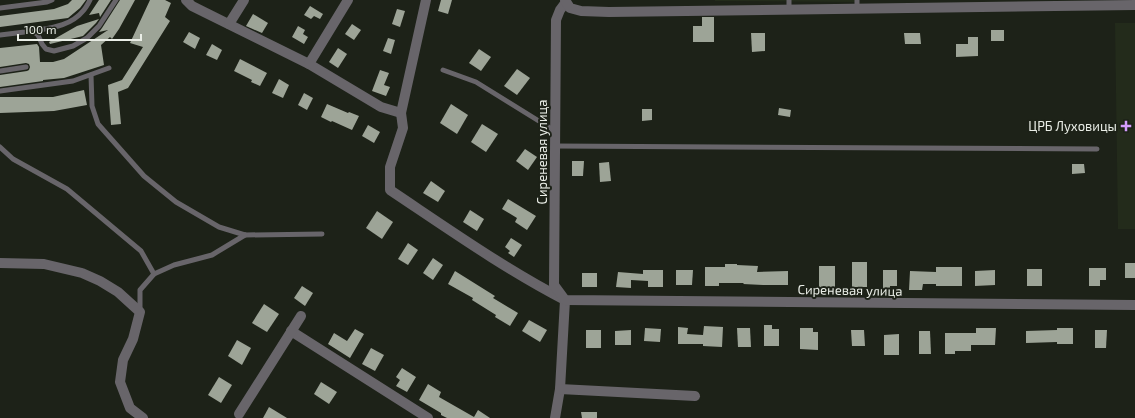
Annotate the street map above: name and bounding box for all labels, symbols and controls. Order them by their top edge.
scale bar [18,16,141,42]
text: 100 m [24,22,56,36]
street label: Сиреневая улица [534,100,550,204]
place label: ЦРБ Луховицы [1028,118,1117,134]
marker: ЦРБ Луховицы [1120,120,1132,132]
street label: Сиреневая улица [797,281,903,299]

